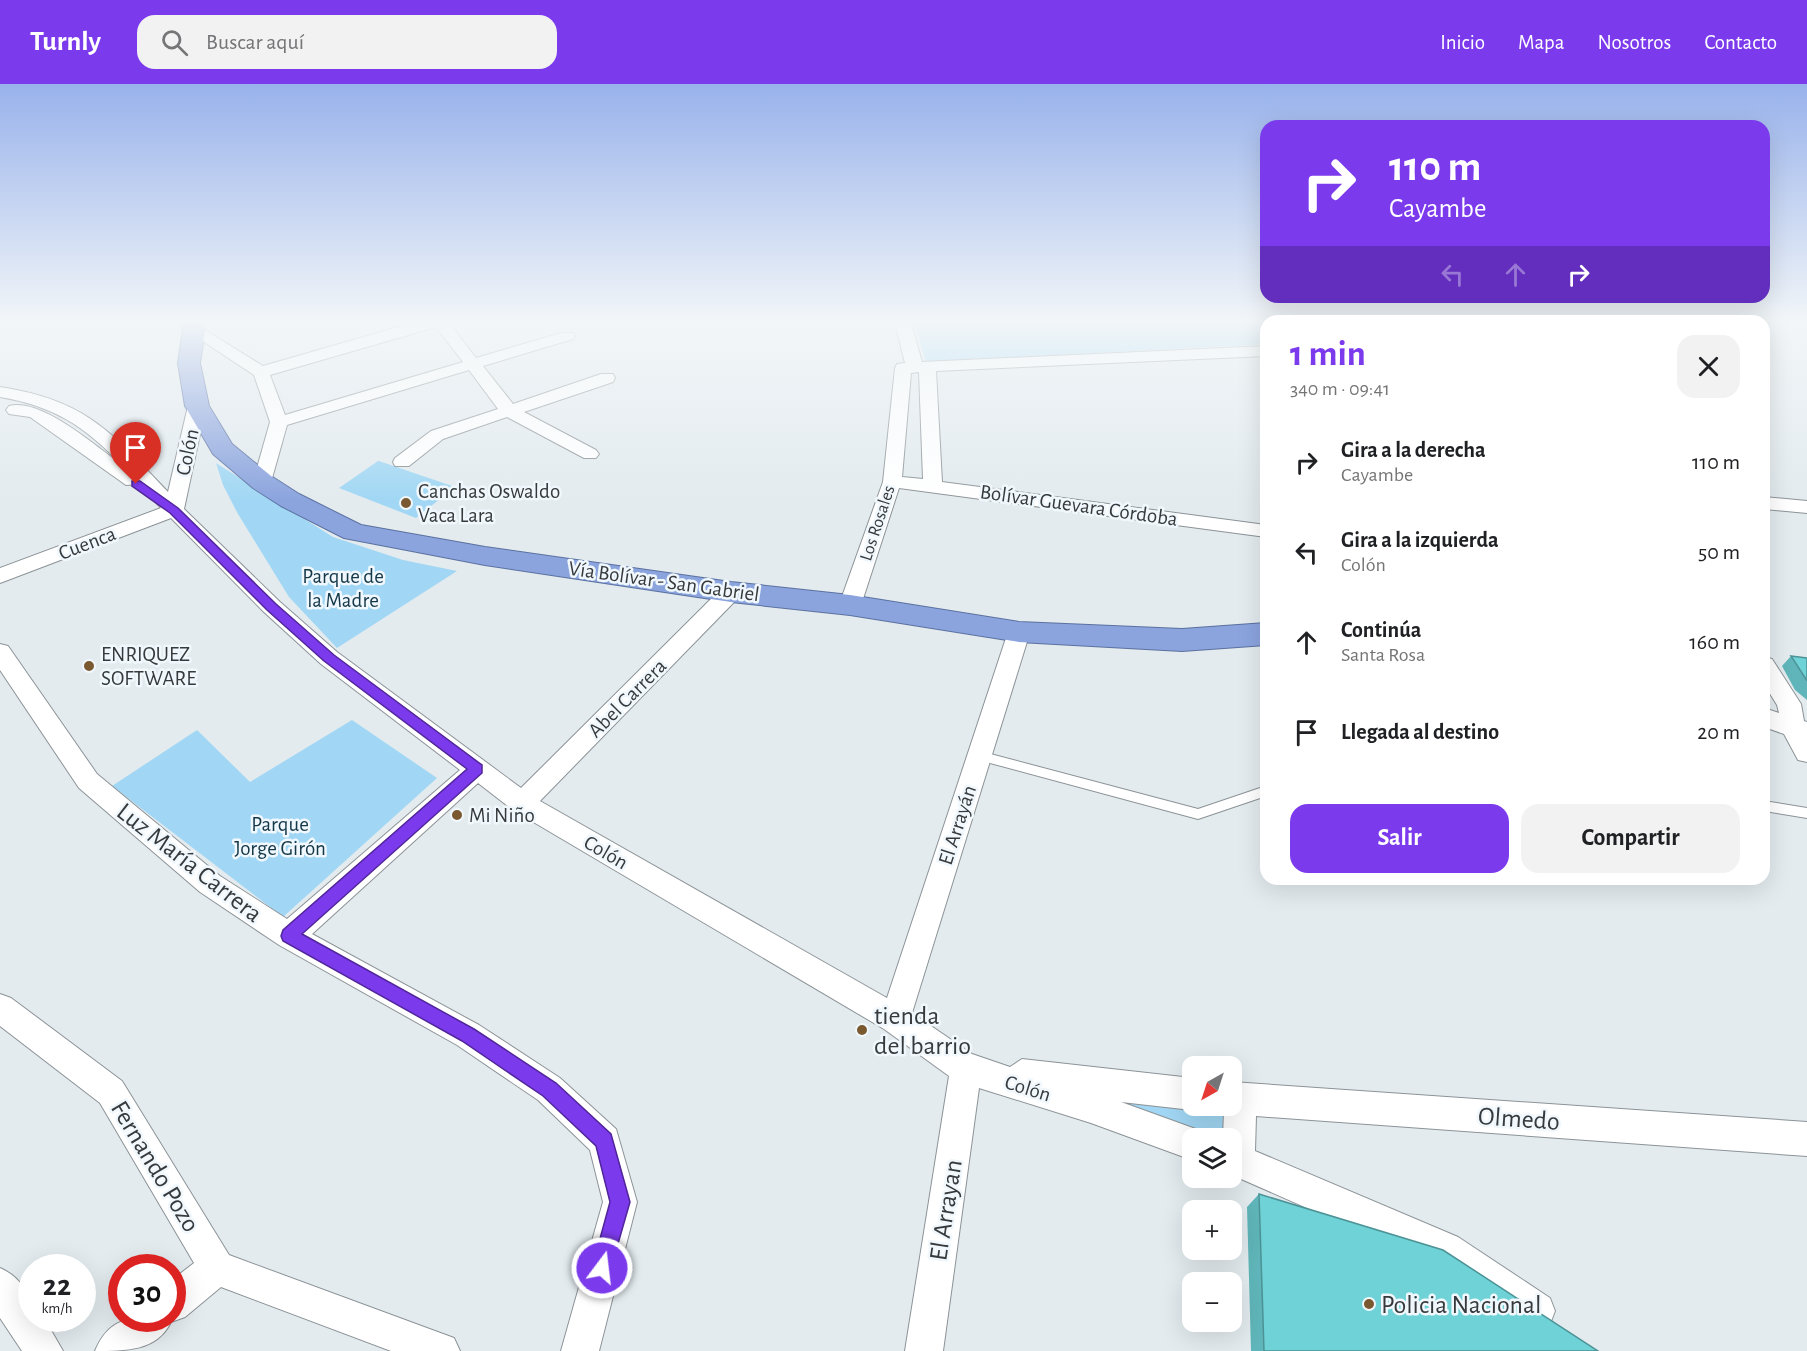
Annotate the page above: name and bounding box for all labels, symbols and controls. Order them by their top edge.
search box [137,15,557,69]
icon: search [158,26,191,59]
text: Turnly [30,28,101,56]
text: Buscar aquí [206,31,304,53]
text: Inicio [1440,32,1485,53]
text: Mapa [1518,32,1565,53]
text: Nosotros [1598,32,1671,53]
text: Contacto [1704,32,1777,53]
icon: right [1290,144,1368,222]
text: 110 m [1389,146,1481,188]
text: Cayambe [1389,195,1486,222]
icon: left [1436,258,1469,291]
icon: ahead [1499,258,1532,291]
icon: right [1562,258,1595,291]
button: close [1677,335,1740,398]
text: 1 min [1290,336,1366,372]
text: 340 m · 09:41 [1290,379,1390,399]
pin [110,422,161,484]
street label: Colón [172,427,203,477]
icon: arrive [119,431,152,464]
text: Gira a la derecha [1341,439,1486,461]
icon: right [1290,446,1323,479]
text: 110 m [1692,451,1740,473]
text: Cayambe [1341,465,1413,485]
place label: Canchas Oswaldo Vaca Lara [418,481,560,526]
street label: Bolívar Guevara Córdoba [979,481,1179,530]
street label: Los Rosales [857,483,899,563]
marker: Canchas Oswaldo Vaca Lara [399,496,413,510]
street label: Cuenca [56,523,119,564]
text: Gira a la izquierda [1341,529,1499,551]
icon: left [1290,536,1323,569]
text: 50 m [1698,541,1740,563]
text: Colón [1341,555,1386,575]
street label: Vía Bolívar - San Gabriel [567,558,761,605]
park label: Parque de la Madre [302,566,384,611]
text: Continúa [1341,619,1421,641]
icon: ahead [1290,626,1323,659]
text: 160 m [1689,631,1740,653]
place label: ENRIQUEZ SOFTWARE [101,644,196,689]
text: Santa Rosa [1341,645,1425,665]
street label: Abel Carrera [584,655,671,742]
marker: ENRIQUEZ SOFTWARE [82,659,96,673]
icon: arrive [1290,716,1323,749]
text: Llegada al destino [1341,721,1499,743]
text: 20 m [1697,721,1740,743]
street label: El Arrayán [935,783,980,868]
street label: Luz María Carrera [112,798,267,927]
button: Salir [1290,804,1509,873]
button: Compartir [1521,804,1740,873]
place label: Mi Niño [469,805,535,826]
marker: Mi Niño [450,808,464,822]
park label: Parque Jorge Girón [234,814,326,859]
street label: Colón [580,832,631,873]
place label: tienda del barrio [874,1003,971,1059]
marker: tienda del barrio [855,1023,869,1037]
north arrow [1182,1056,1242,1116]
map controls [1182,1056,1242,1332]
street label: Colón [1002,1072,1053,1105]
street label: Fernando Pozo [106,1096,204,1237]
street label: Olmedo [1477,1103,1561,1135]
button: layers [1182,1128,1242,1188]
street label: El Arrayan [925,1158,967,1263]
button: + [1182,1200,1242,1260]
position arrow [570,1236,634,1300]
speed limit sign: 30 [108,1254,186,1332]
text: 22 [43,1271,71,1301]
button: − [1182,1272,1242,1332]
place label: Policia Nacional [1381,1292,1541,1318]
marker: Policia Nacional [1362,1297,1376,1311]
text: km/h [42,1301,72,1316]

